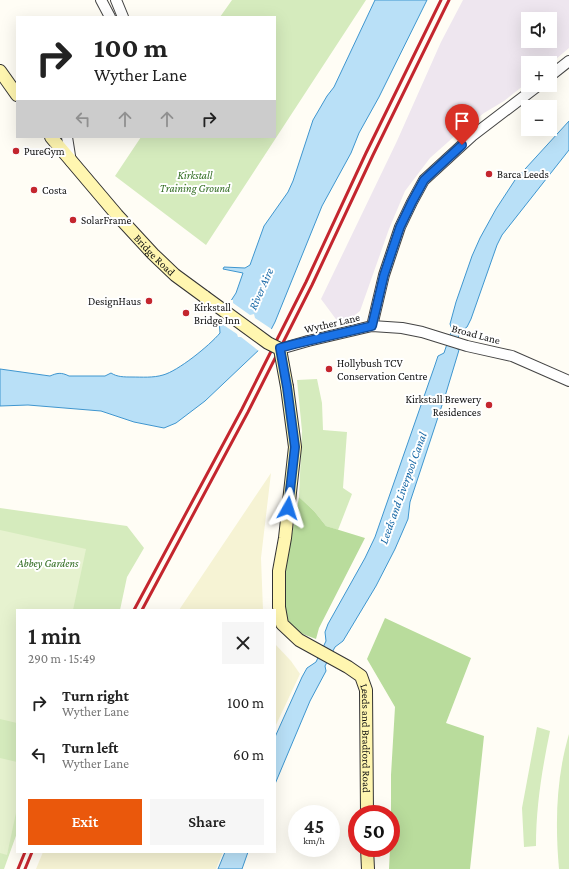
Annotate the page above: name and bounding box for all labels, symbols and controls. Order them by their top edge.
map controls [521,12,557,136]
button: sound [521,12,557,48]
icon: right [28,32,80,84]
text: 100 m [94,32,168,63]
button: + [521,56,557,92]
text: Wyther Lane [94,65,187,85]
button: − [521,100,557,136]
pin [445,104,479,145]
icon: left [72,108,94,130]
icon: ahead [114,108,136,130]
icon: ahead [156,108,178,130]
icon: right [198,108,220,130]
icon: arrive [451,110,473,132]
place label: PureGym [24,145,65,158]
marker: PureGym [11,146,21,156]
place label: Barca Leeds [497,168,549,180]
park label: Kirkstall Training Ground [160,169,231,195]
marker: Barca Leeds [484,169,494,179]
place label: Costa [42,184,67,196]
marker: Costa [29,185,39,195]
place label: SolarFrame [81,214,131,226]
marker: SolarFrame [68,215,78,225]
street label: Bridge Road [132,232,178,278]
water label: River Aire [246,266,277,312]
place label: DesignHaus [88,295,141,308]
marker: DesignHaus [144,296,154,306]
place label: Kirkstall Bridge Inn [194,301,240,327]
marker: Kirkstall Bridge Inn [181,308,191,318]
street label: Wyther Lane [303,311,361,336]
street label: Broad Lane [451,322,502,346]
place label: Hollybush TCV Conservation Centre [337,357,427,382]
marker: Hollybush TCV Conservation Centre [324,364,334,374]
place label: Kirkstall Brewery Residences [406,393,482,418]
marker: Kirkstall Brewery Residences [484,400,494,410]
water label: Leeds and Liverpool Canal [376,429,430,546]
position arrow [267,487,309,529]
park label: Abbey Gardens [17,557,79,570]
text: 1 min [28,622,81,649]
button: close [222,622,264,664]
text: 290 m · 15:49 [28,651,96,666]
street label: Leeds and Bradford Road [358,682,373,793]
text: Turn right [62,688,129,704]
icon: right [28,692,50,714]
text: 100 m [227,695,264,711]
text: Wyther Lane [62,704,129,719]
text: Turn left [62,740,118,756]
icon: left [28,744,50,766]
text: 60 m [233,747,264,763]
text: Wyther Lane [62,756,129,771]
button: Exit [28,799,142,845]
button: Share [150,799,264,845]
speed limit sign: 50 [348,805,400,857]
text: 45 [304,815,324,837]
text: km/h [303,835,325,846]

